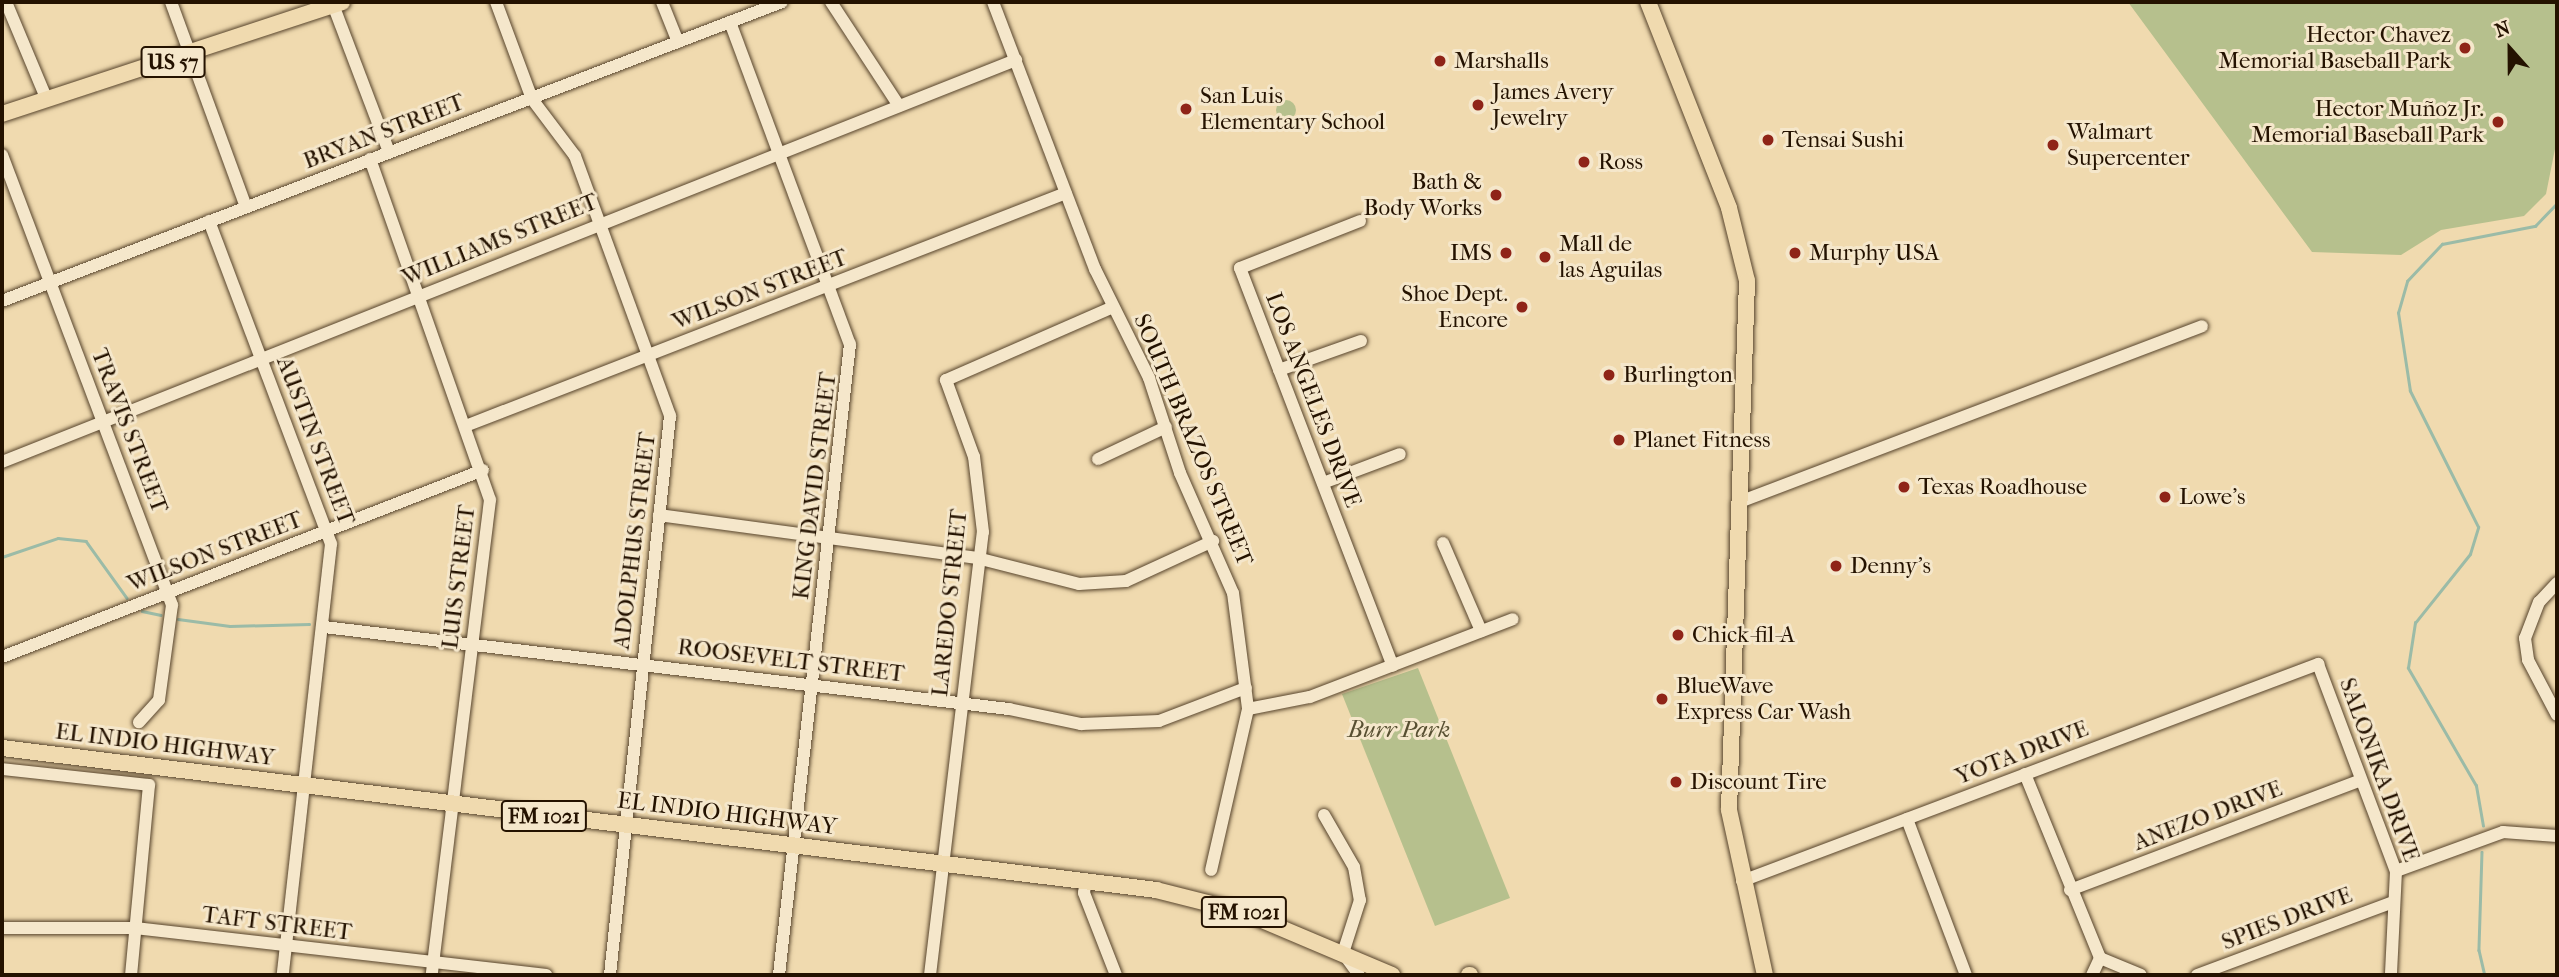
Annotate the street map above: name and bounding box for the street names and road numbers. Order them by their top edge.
road number: US 57 [140,44,206,80]
street label: BRYAN STREET [300,89,468,175]
street label: WILLIAMS STREET [398,188,602,292]
street label: WILSON STREET [669,244,851,336]
street label: LOS ANGELES DRIVE [1259,289,1367,511]
street label: SOUTH BRAZOS STREET [1127,310,1259,570]
street label: TRAVIS STREET [85,345,173,517]
street label: AUSTIN STREET [270,353,360,529]
street label: KING DAVID STREET [787,371,843,601]
street label: ADOLPHUS STREET [608,431,662,651]
street label: LUIS STREET [436,503,482,651]
street label: WILSON STREET [124,506,306,598]
street label: LAREDO STREET [926,508,974,698]
street label: ROOSEVELT STREET [676,633,906,689]
street label: SALONIKA DRIVE [2333,674,2425,866]
street label: YOTA DRIVE [1952,715,2092,791]
street label: EL INDIO HIGHWAY [54,718,276,772]
street label: ANEZO DRIVE [2130,775,2286,857]
street label: EL INDIO HIGHWAY [616,787,838,841]
road number: FM 1021 [500,798,588,834]
street label: SPIES DRIVE [2218,881,2356,957]
road number: FM 1021 [1200,894,1288,930]
street label: TAFT STREET [201,901,353,947]

